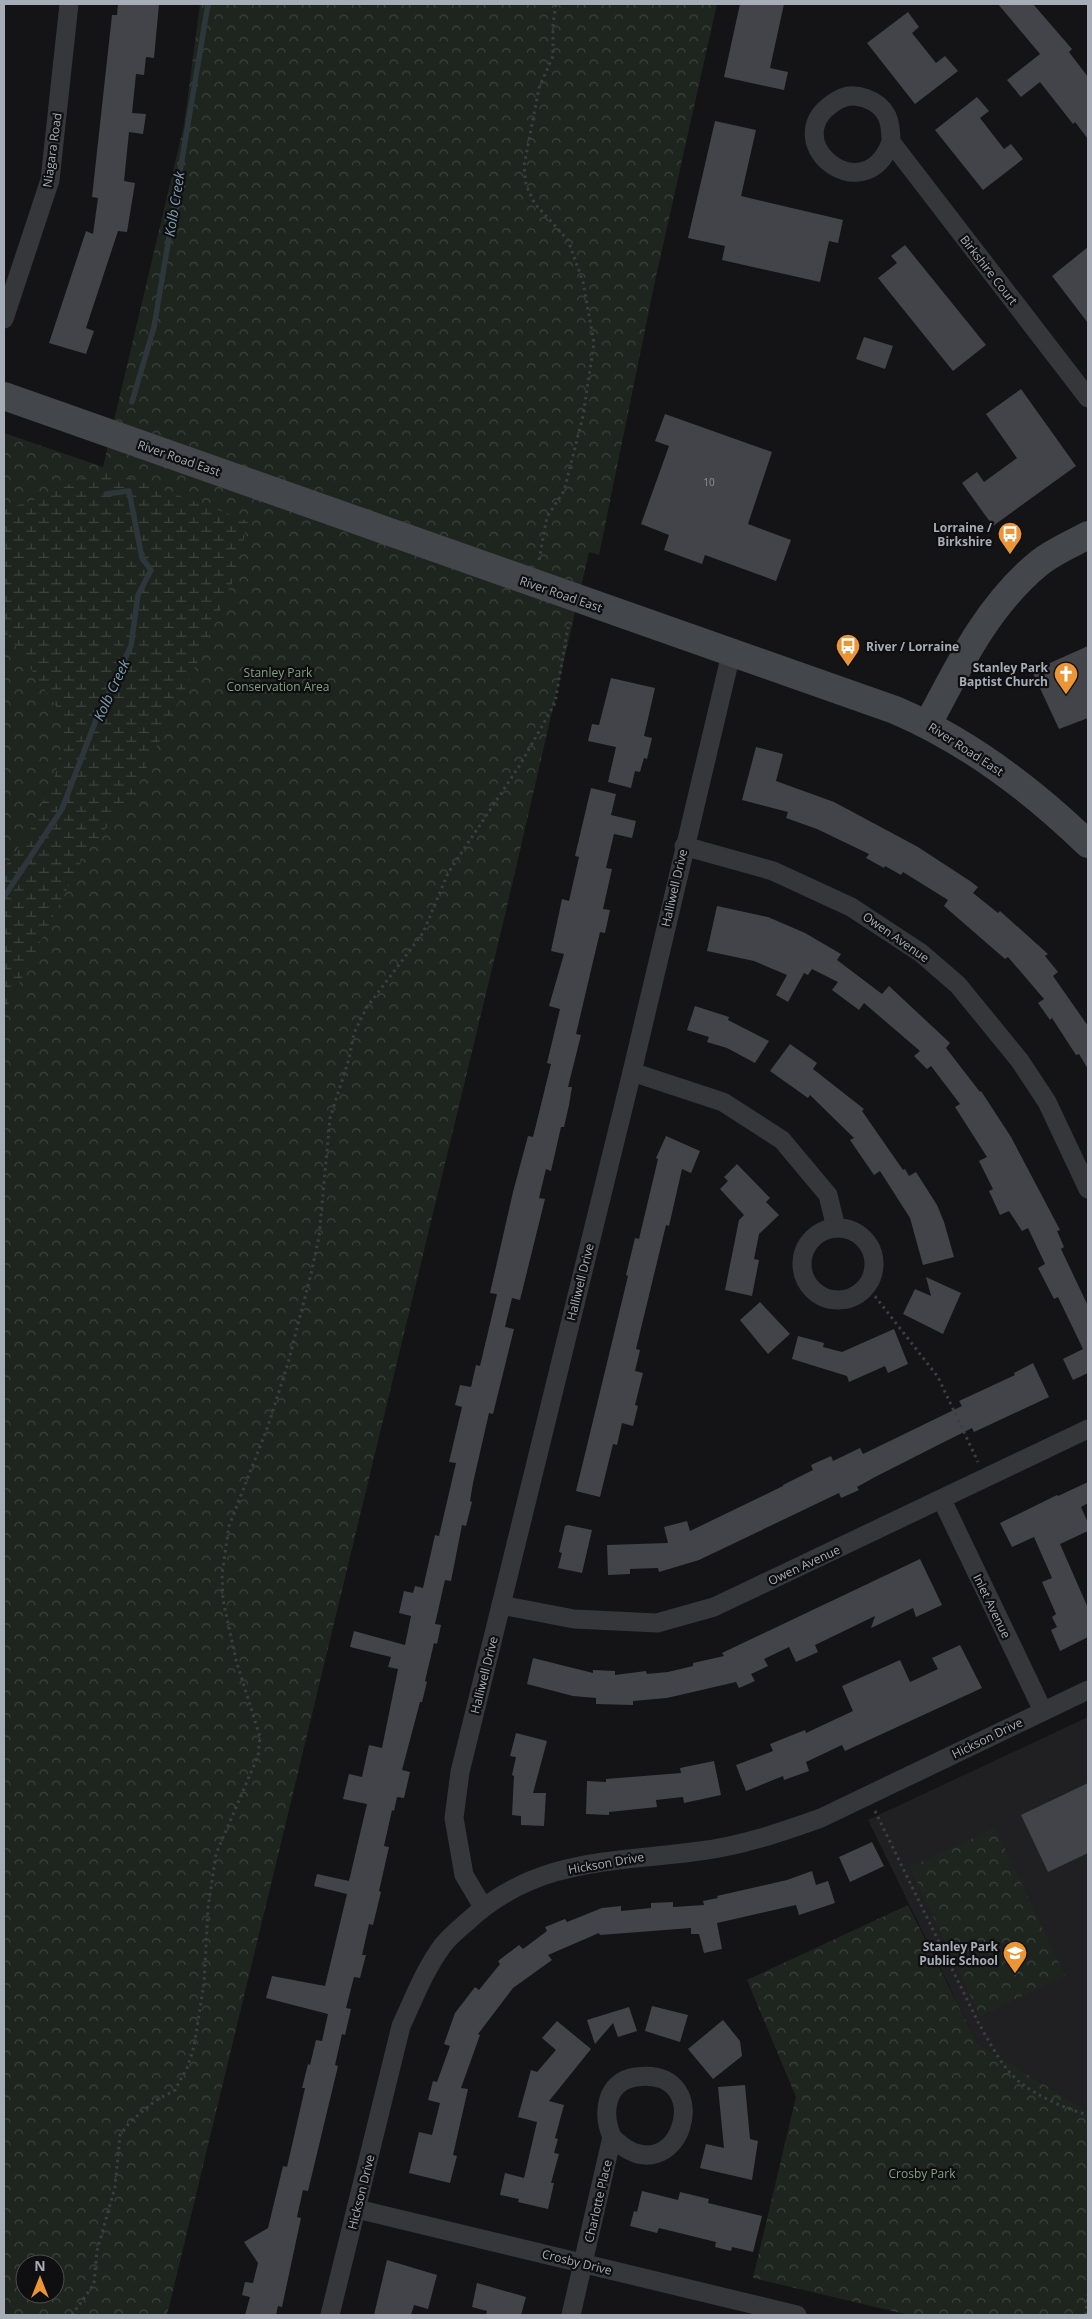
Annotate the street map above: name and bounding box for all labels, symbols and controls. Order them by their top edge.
street label: Niagara Road [38,112,66,188]
water label: Kolb Creek [159,169,189,238]
street label: Birkshire Court [956,232,1022,308]
street label: River Road East [135,436,223,480]
house number: 10 [703,475,715,489]
place label: Lorraine / Birkshire [933,519,992,550]
bus stop icon: Lorraine / Birkshire [997,521,1023,555]
street label: River Road East [517,572,605,616]
bus stop icon: River / Lorraine [835,633,861,667]
place label: River / Lorraine [866,638,959,655]
water label: Kolb Creek [89,655,134,724]
place label: Stanley Park Baptist Church [959,659,1049,690]
church icon: Stanley Park Baptist Church [1053,661,1079,695]
park label: Stanley Park Conservation Area [226,664,330,695]
street label: River Road East [925,718,1007,780]
street label: Halliwell Drive [657,847,691,928]
street label: Owen Avenue [859,908,933,966]
street label: Halliwell Drive [562,1241,598,1322]
street label: Owen Avenue [765,1541,843,1589]
street label: Inlet Avenue [969,1571,1015,1641]
street label: Halliwell Drive [466,1634,502,1715]
street label: Hickson Drive [949,1713,1025,1762]
street label: Hickson Drive [567,1848,646,1878]
place label: Stanley Park Public School [919,1938,999,1969]
school or university icon: Stanley Park Public School [1002,1940,1028,1974]
street label: Hickson Drive [343,2152,379,2231]
street label: Charlotte Place [580,2158,616,2244]
park label: Crosby Park [889,2165,956,2182]
street label: Crosby Drive [540,2245,614,2279]
north arrow [15,2254,65,2304]
text: N [34,2256,46,2275]

